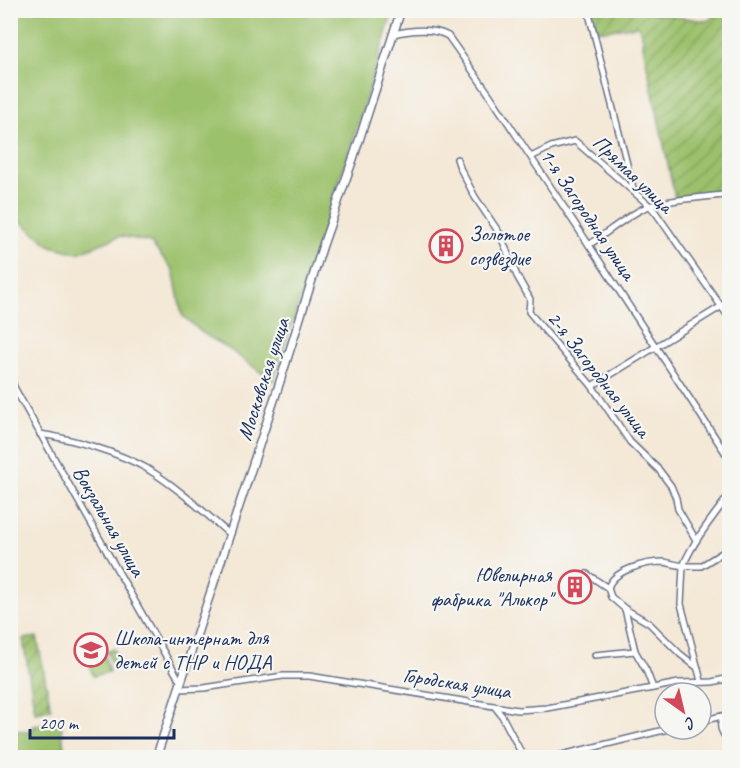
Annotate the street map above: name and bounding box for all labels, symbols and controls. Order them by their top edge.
street label: Прямая улица [587,129,680,220]
street label: 1-я Загородная улица [534,143,643,287]
place label: Золотое созвездие [469,221,532,272]
building icon: Золотое созвездие [428,228,464,264]
street label: 2-я Загородная улица [542,306,658,444]
street label: Московская улица [231,313,296,443]
street label: Вокзальная улица [67,461,152,582]
place label: Ювелирная фабрика "Алькор" [430,562,556,612]
building icon: Ювелирная фабрика "Алькор" [557,569,593,605]
place label: Школа-интернат для детей с ТНР и НОДА [114,625,272,675]
school or university icon: Школа-интернат для детей с ТНР и НОДА [73,632,109,668]
street label: Городская улица [401,662,515,705]
north arrow [653,681,713,741]
scale bar [30,702,174,740]
text: 200 m [39,712,80,734]
text: С [680,712,700,734]

